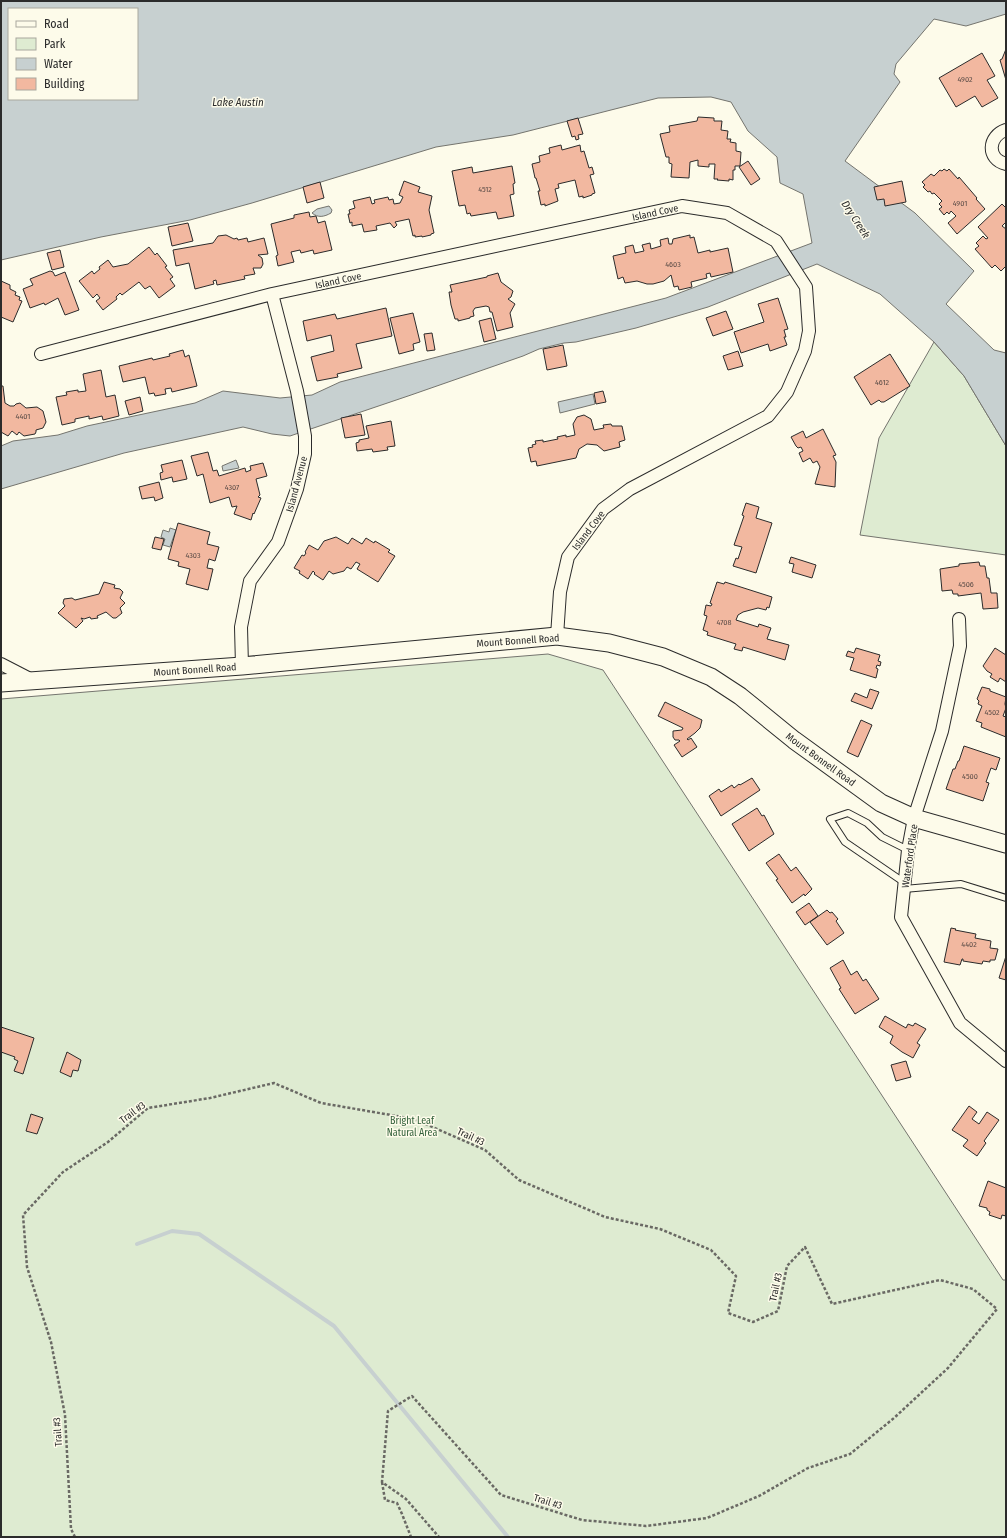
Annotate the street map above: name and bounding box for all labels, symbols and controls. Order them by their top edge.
legend [8,8,138,100]
text: Road [44,17,69,31]
text: Park [44,37,66,51]
text: Water [44,57,73,71]
house number: 4902 [957,75,973,84]
text: Building [44,77,85,91]
water label: Lake Austin [212,96,264,109]
house number: 4512 [478,185,492,194]
water label: Dry Creek [839,198,873,241]
house number: 4901 [953,199,967,208]
street label: Island Cove [631,202,679,224]
house number: 4603 [665,260,681,269]
street label: Island Cove [314,270,362,292]
house number: 4612 [875,378,890,387]
house number: 4401 [16,412,30,421]
street label: Island Avenue [284,455,310,514]
house number: 4307 [225,483,240,492]
street label: Island Cove [570,508,608,553]
house number: 4303 [185,551,201,560]
house number: 4506 [958,580,974,589]
house number: 4708 [716,618,732,627]
street label: Mount Bonnell Road [476,632,560,650]
street label: Mount Bonnell Road [153,661,237,679]
house number: 4502 [984,708,1000,717]
street label: Mount Bonnell Road [783,731,858,789]
house number: 4500 [962,772,978,781]
street label: Waterford Place [900,823,920,889]
house number: 4402 [961,940,977,949]
street label: Trail #3 [117,1099,148,1126]
park label: Bright Leaf Natural Area [387,1115,437,1139]
street label: Trail #3 [455,1125,487,1149]
street label: Trail #3 [767,1271,785,1303]
street label: Trail #3 [51,1417,65,1447]
street label: Trail #3 [532,1492,564,1512]

